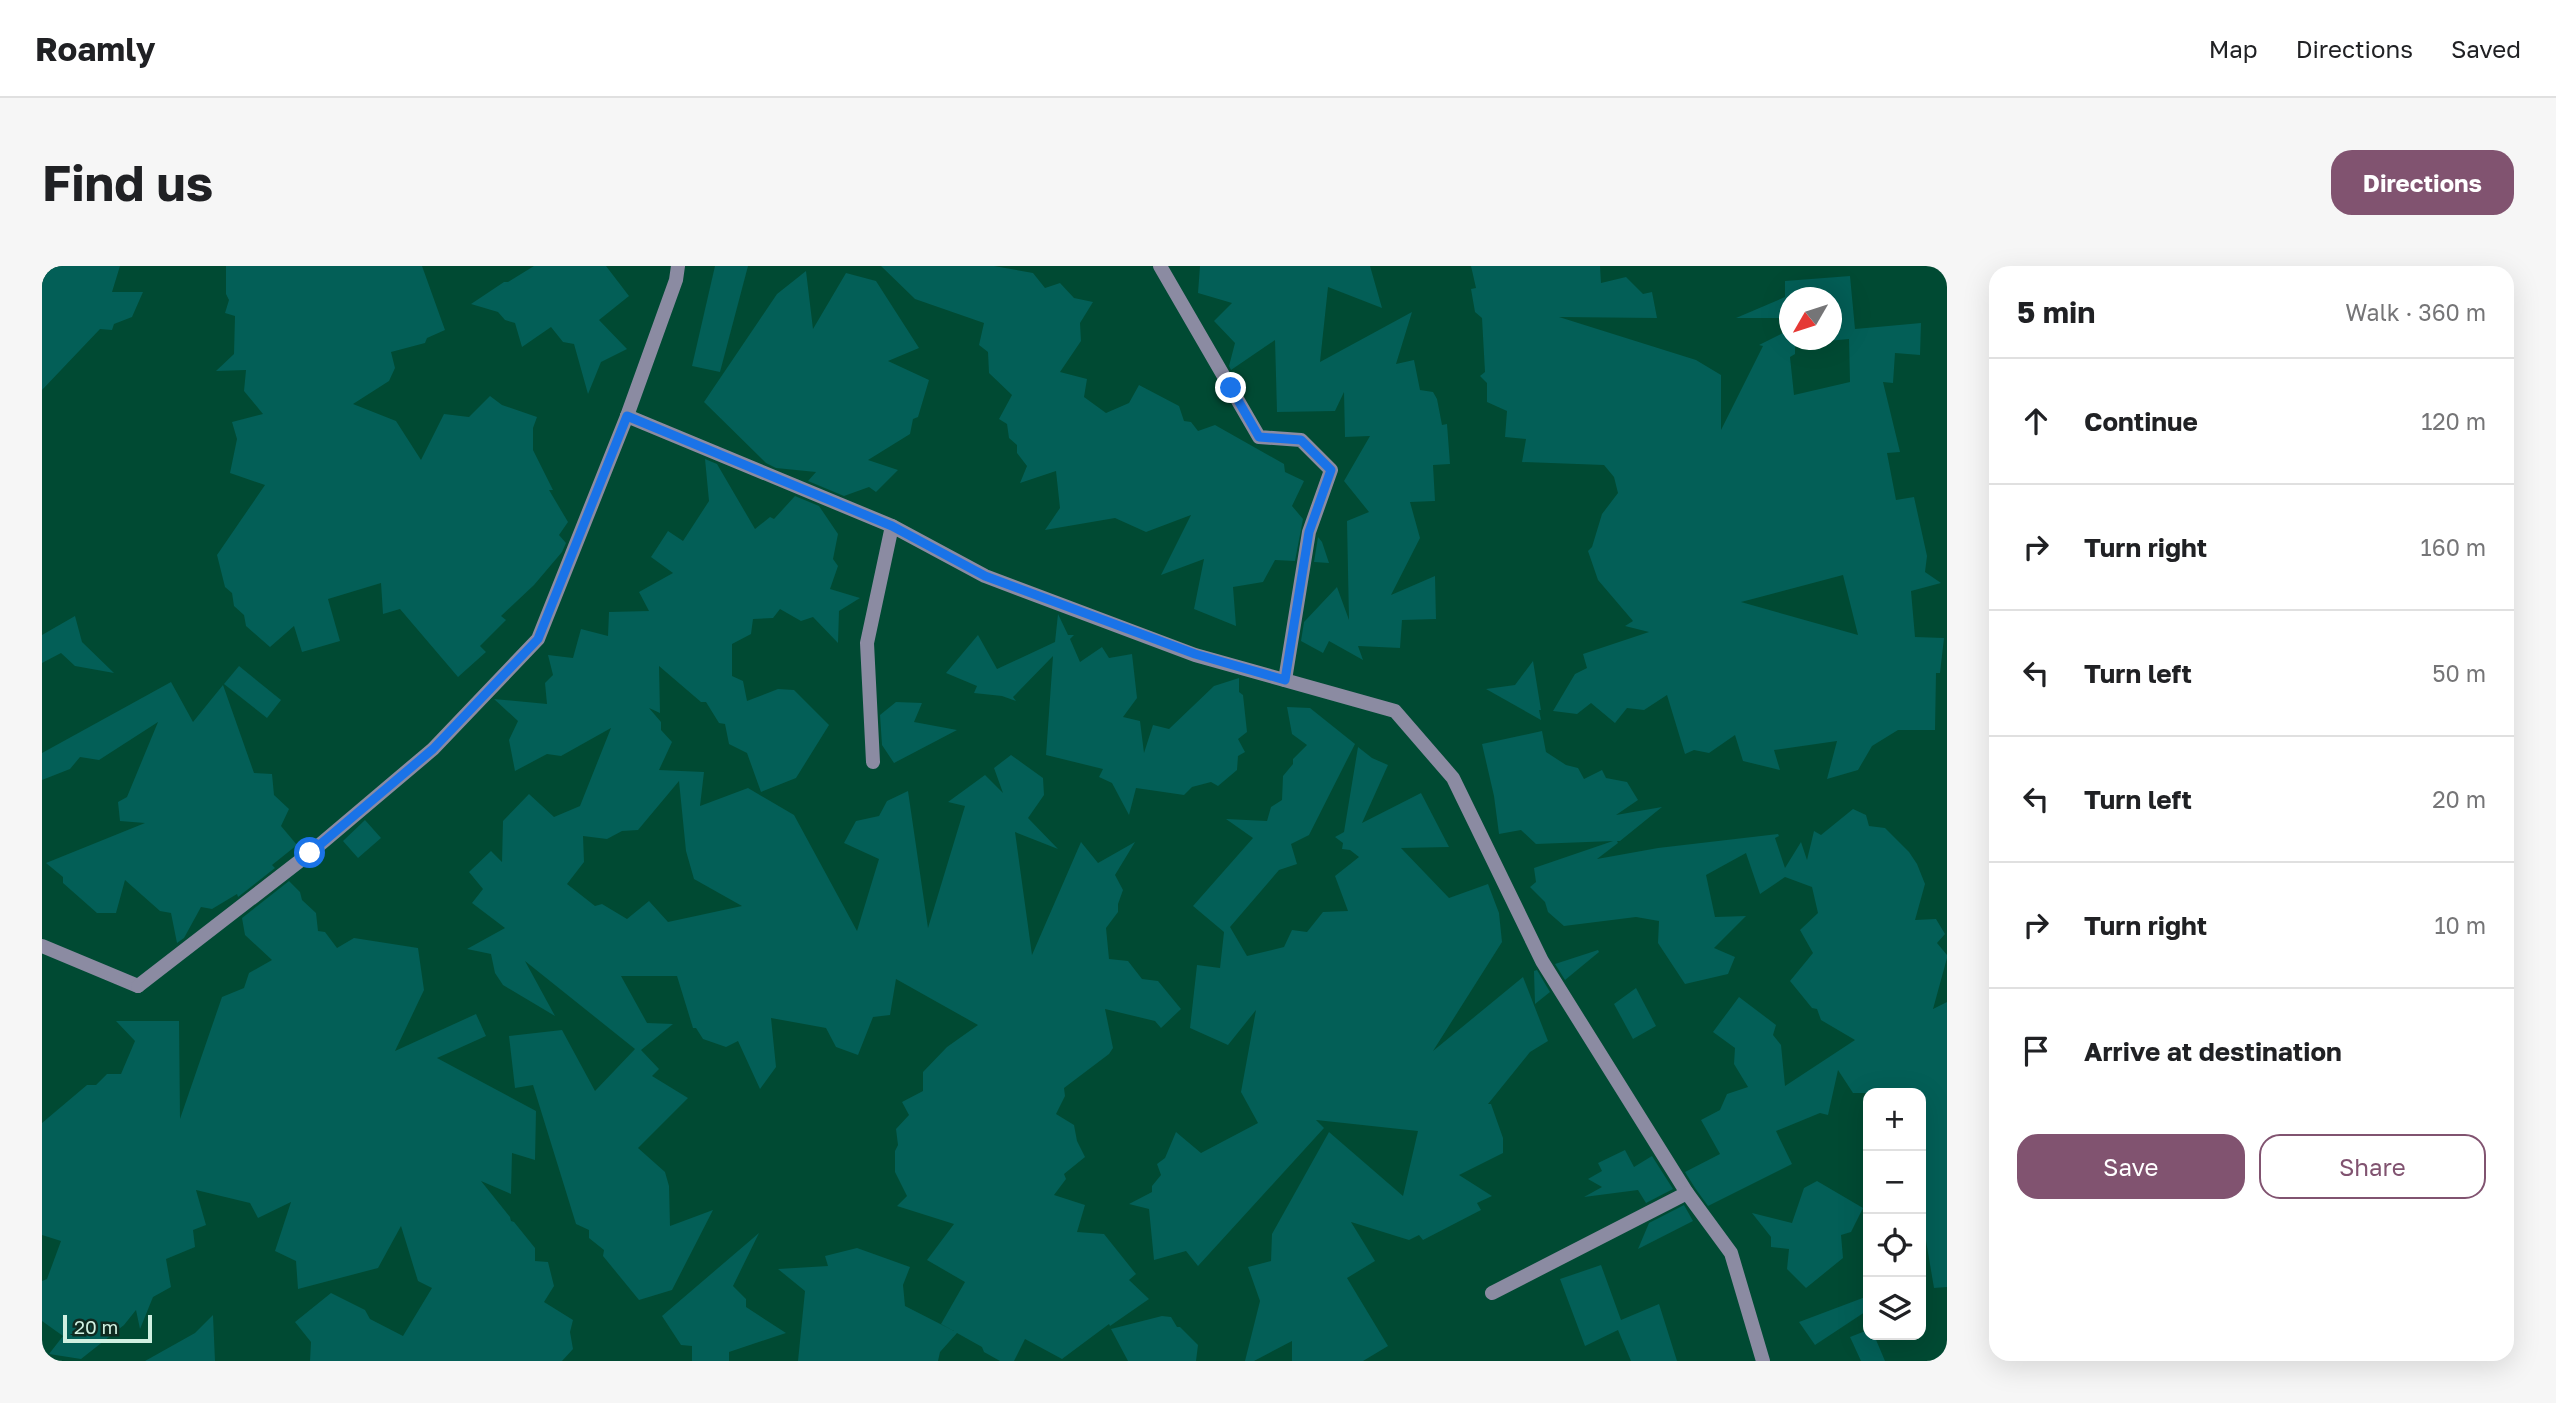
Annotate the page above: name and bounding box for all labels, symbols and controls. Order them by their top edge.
text: Roamly [35,29,155,68]
text: Map [2209,34,2258,63]
text: Directions [2296,34,2413,63]
text: Saved [2451,34,2521,63]
button: Directions [2331,150,2514,215]
text: Find us [42,153,213,212]
north arrow [1779,287,1842,350]
text: 5 min [2017,294,2095,330]
text: Walk · 360 m [2345,298,2486,326]
route end [1215,372,1246,403]
icon: ahead [2017,402,2055,440]
text: Continue [2084,406,2198,437]
text: 120 m [2421,407,2486,435]
icon: right [2017,528,2055,566]
text: Turn right [2084,532,2207,563]
text: 160 m [2421,533,2486,561]
icon: left [2017,654,2055,692]
text: Turn left [2084,658,2192,689]
text: 50 m [2432,659,2486,687]
icon: left [2017,780,2055,818]
text: Turn left [2084,784,2192,815]
text: 20 m [2432,785,2486,813]
route start [294,837,325,868]
icon: right [2017,906,2055,944]
text: Turn right [2084,910,2207,941]
text: 10 m [2434,911,2486,939]
icon: arrive [2017,1032,2055,1070]
text: Arrive at destination [2084,1036,2342,1067]
map controls [1863,1088,1926,1340]
button: + [1863,1088,1926,1151]
button: Save [2017,1134,2245,1199]
button: Share [2259,1134,2486,1199]
button: − [1863,1151,1926,1214]
button: locate [1863,1214,1926,1277]
button: layers [1863,1277,1926,1340]
scale bar [63,1312,152,1344]
text: 20 m [74,1315,118,1338]

